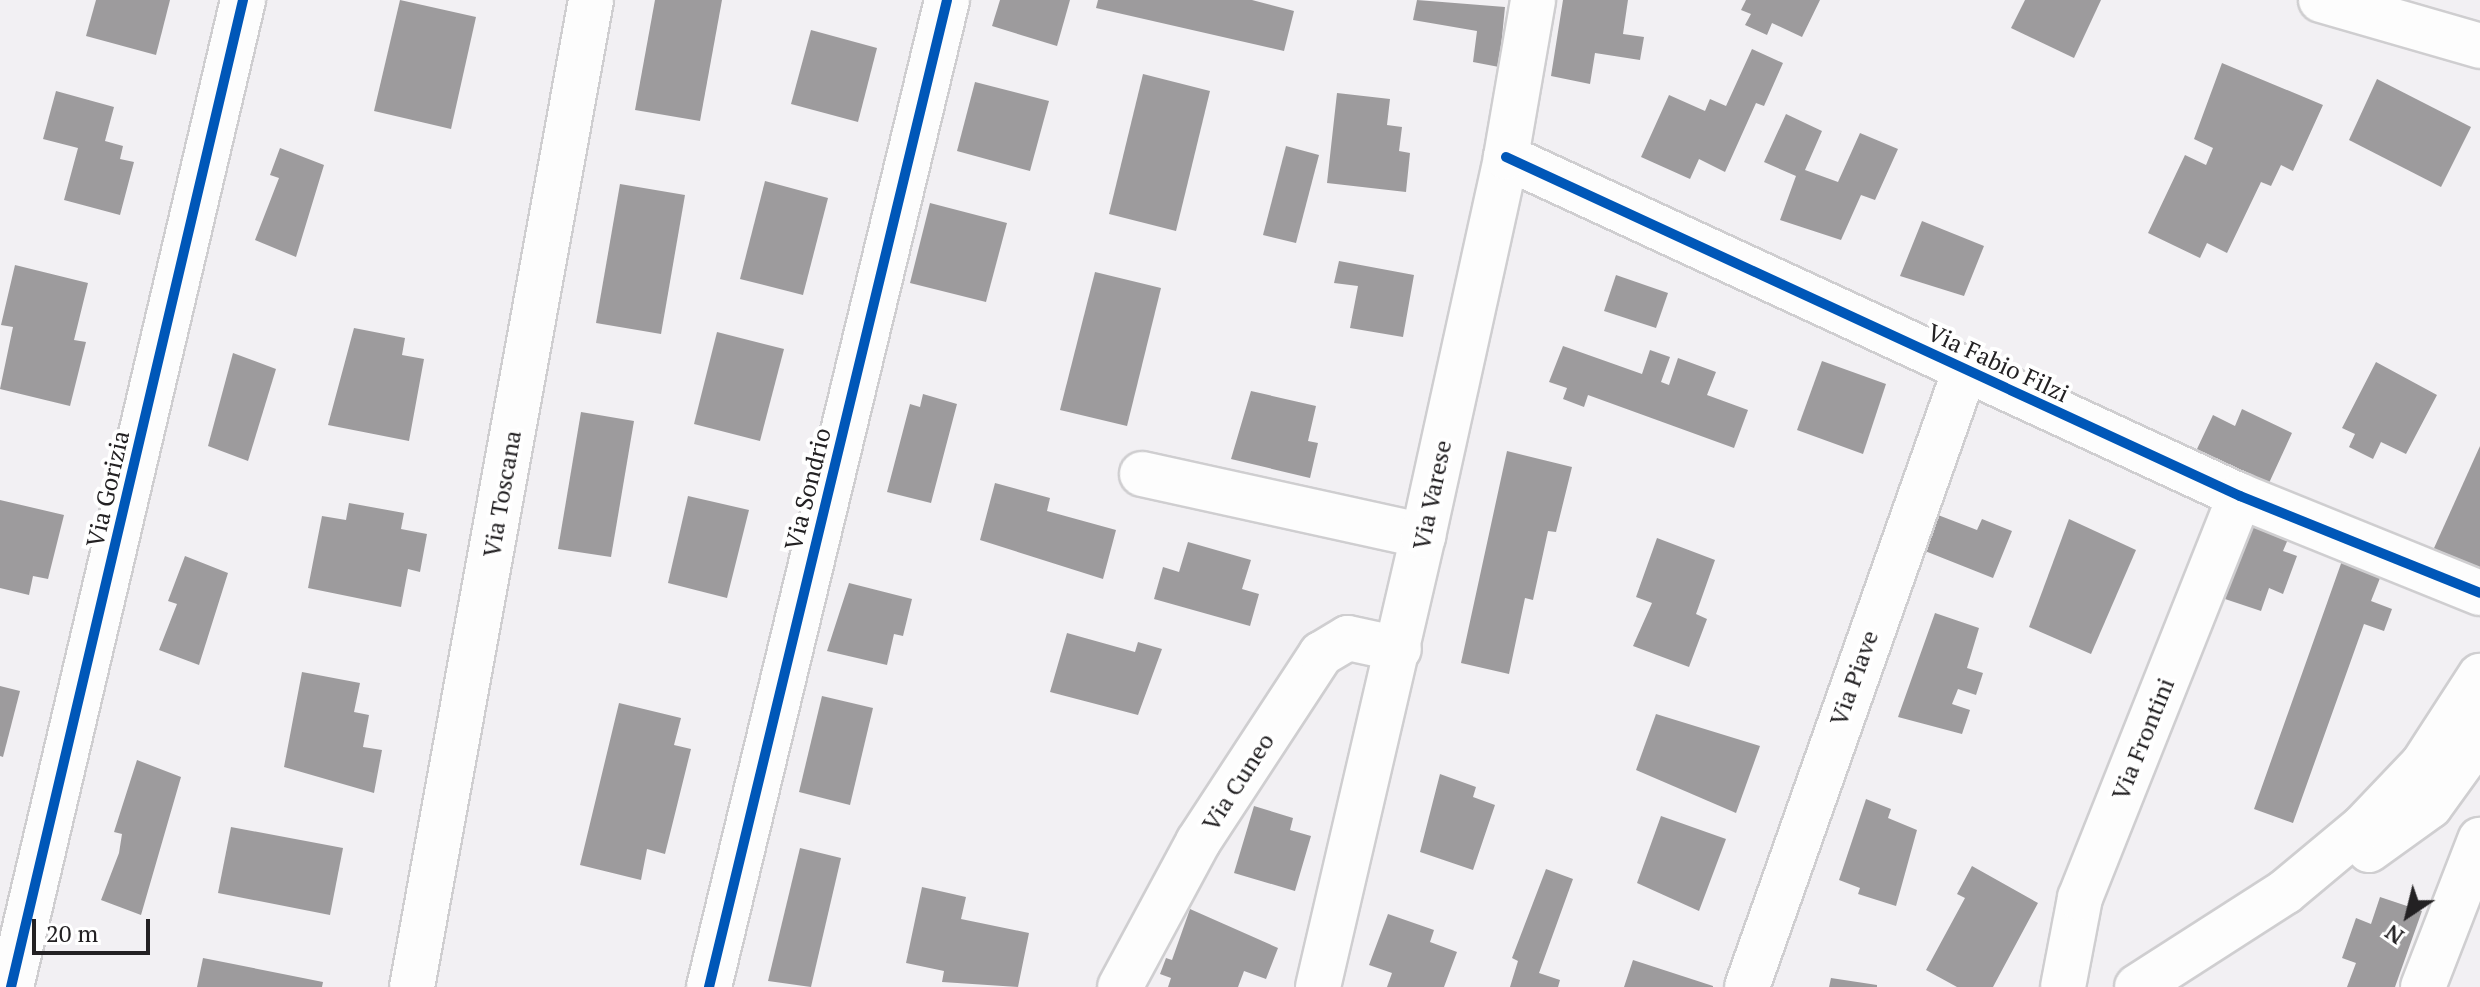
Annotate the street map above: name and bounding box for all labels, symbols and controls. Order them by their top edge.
street label: Via Fabio Filzi [1923,318,2073,408]
street label: Via Sondrio [779,425,837,553]
street label: Via Gorizia [81,428,135,550]
street label: Via Toscana [477,428,527,560]
street label: Via Varese [1406,437,1458,553]
street label: Via Piave [1824,627,1884,729]
street label: Via Frontini [2105,674,2181,804]
street label: Via Cuneo [1196,728,1280,836]
north arrow [2368,875,2448,955]
scale bar [36,903,154,953]
text: 20 m [46,917,98,949]
text: N [2379,918,2409,952]

